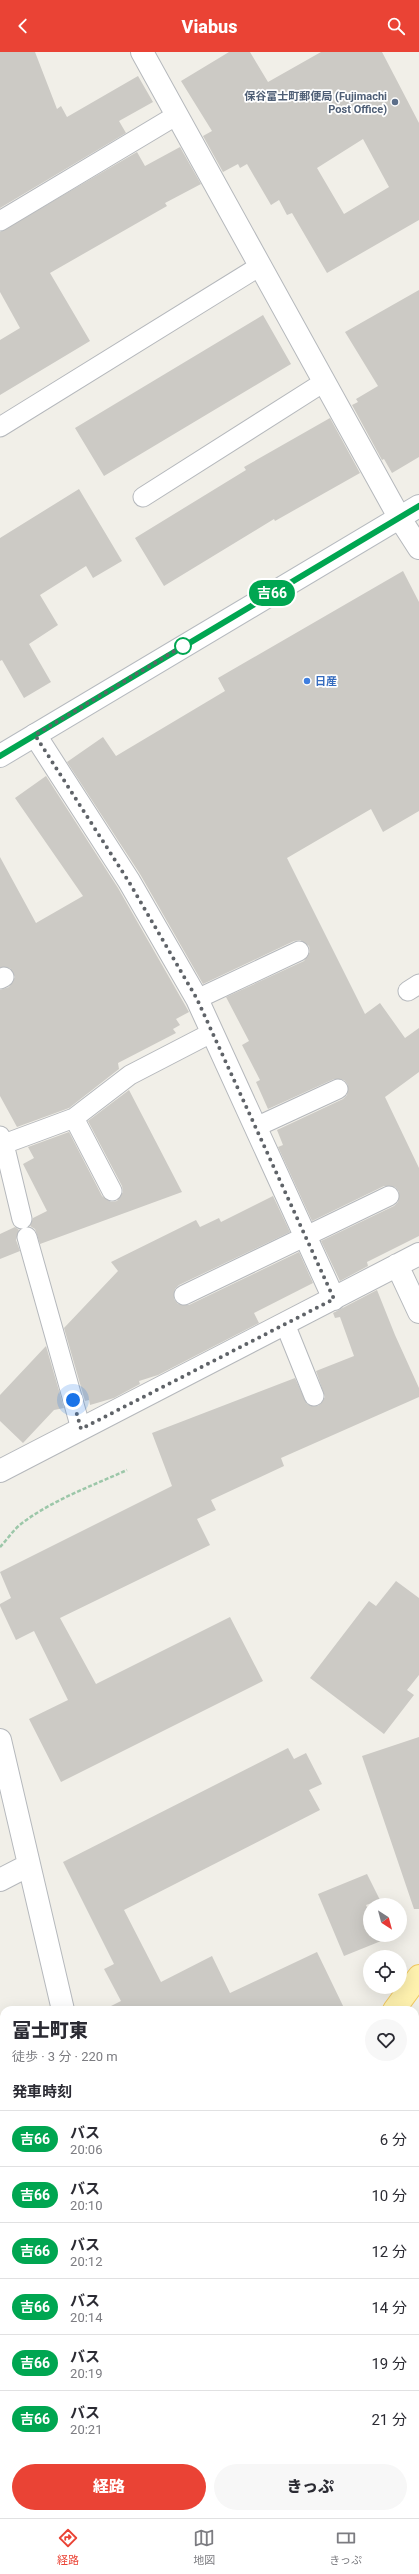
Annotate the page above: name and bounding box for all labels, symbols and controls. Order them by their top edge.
icon: back [12,15,34,37]
icon: search [385,15,407,37]
text: Viabus [182,16,237,37]
place label: 保谷富士町郵便局 (Fujimachi Post Office) [244,90,387,116]
marker: 保谷富士町郵便局 (Fujimachi Post Office) [390,97,400,107]
line badge: 吉66 [249,580,295,606]
text: 吉66 [257,585,287,601]
unlabelled marker [174,637,192,655]
place label: 日産 [315,675,337,688]
marker: 日産 [302,676,312,686]
your location [63,1390,83,1410]
north arrow [363,1898,407,1942]
map controls [363,1898,407,1994]
button: locate [363,1950,407,1994]
text: 富士町東 [12,2019,88,2042]
button: heart [365,2019,407,2061]
text: 徒歩 · 3 分 · 220 m [12,2049,118,2064]
text: 発車時刻 [12,2083,72,2101]
text: バス [70,2124,100,2142]
text: 吉66 [20,2131,50,2147]
text: 6 分 [380,2131,407,2149]
text: 20:06 [70,2142,102,2157]
text: バス [70,2180,100,2198]
text: 吉66 [20,2187,50,2203]
text: 10 分 [371,2187,407,2205]
text: 20:10 [70,2198,102,2213]
text: バス [70,2236,100,2254]
text: 吉66 [20,2243,50,2259]
text: 12 分 [371,2243,407,2261]
text: 20:12 [70,2254,102,2269]
text: バス [70,2292,100,2310]
text: 吉66 [20,2299,50,2315]
text: 14 分 [371,2299,407,2317]
text: 20:14 [70,2310,102,2325]
text: バス [70,2348,100,2366]
text: 吉66 [20,2355,50,2371]
text: 19 分 [371,2355,407,2373]
text: 20:19 [70,2366,102,2381]
text: バス [70,2404,100,2422]
text: 吉66 [20,2411,50,2427]
text: 21 分 [371,2411,407,2429]
text: 20:21 [70,2422,102,2437]
button: 経路 [12,2464,206,2510]
button: きっぷ [214,2464,407,2510]
tab: 経路 [57,2527,79,2567]
tab: 地図 [193,2527,215,2567]
tab: きっぷ [329,2527,362,2567]

